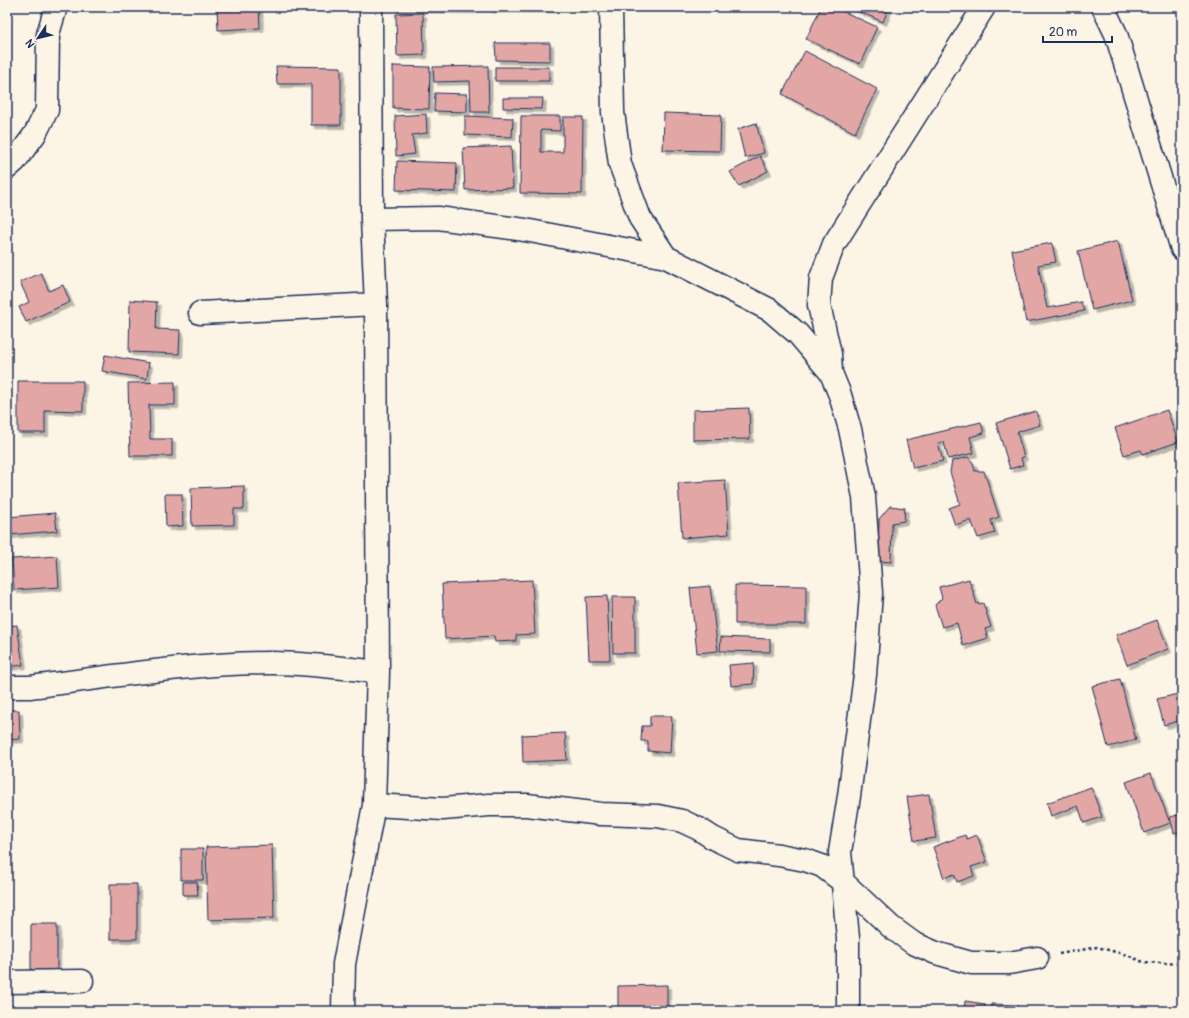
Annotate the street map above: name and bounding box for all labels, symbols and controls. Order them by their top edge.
north arrow [18,18,58,58]
scale bar [1043,18,1112,44]
text: 20 m [1049,25,1078,40]
text: N [22,36,38,50]

